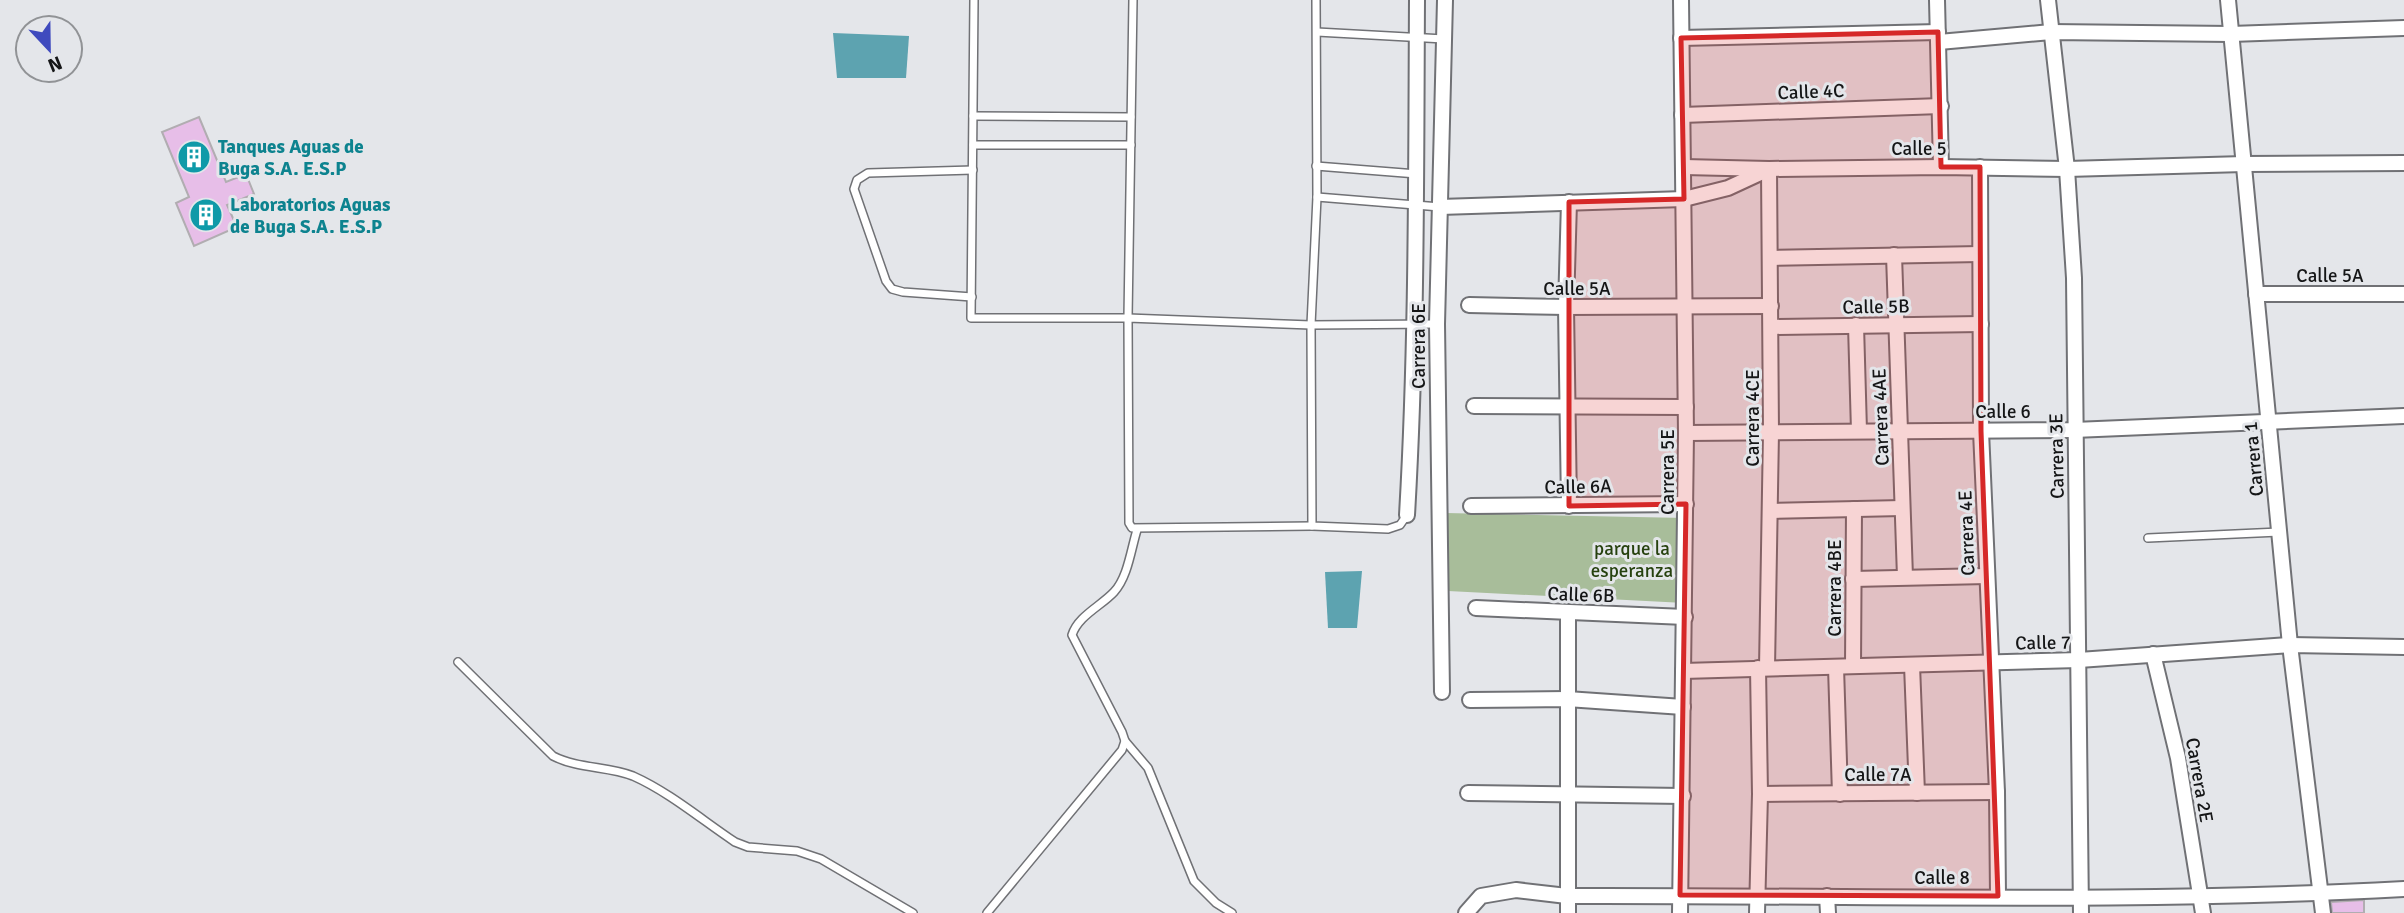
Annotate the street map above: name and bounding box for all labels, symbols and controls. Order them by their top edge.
north arrow [14,14,84,84]
text: N [44,50,66,77]
street label: Calle 4C [1777,79,1845,105]
place label: Tanques Aguas de Buga S.A. E.S.P [218,135,364,181]
street label: Calle 5 [1891,137,1947,161]
building icon: Tanques Aguas de Buga S.A. E.S.P [175,138,213,176]
place label: Laboratorios Aguas de Buga S.A. E.S.P [230,193,390,239]
building icon: Laboratorios Aguas de Buga S.A. E.S.P [187,196,225,234]
street label: Calle 5A [2296,264,2364,288]
street label: Calle 5A [1543,277,1611,301]
street label: Calle 5B [1842,294,1910,320]
street label: Carrera 6E [1407,303,1431,389]
street label: Carrera 4AE [1867,368,1895,466]
street label: Carrera 4CE [1741,369,1765,467]
street label: Calle 6 [1975,400,2031,424]
street label: Carrera 3E [2044,413,2070,499]
street label: Carrera 1 [2239,420,2269,497]
street label: Carrera 5E [1656,429,1680,515]
street label: Calle 6A [1544,474,1612,500]
street label: Carrera 4E [1954,490,1980,576]
park label: parque la esperanza [1591,537,1673,583]
street label: Carrera 4BE [1823,539,1847,637]
street label: Calle 6B [1547,582,1615,608]
street label: Calle 7 [2015,631,2071,655]
street label: Carrera 2E [2180,736,2218,825]
street label: Calle 7A [1844,763,1912,787]
street label: Calle 8 [1914,866,1970,890]

